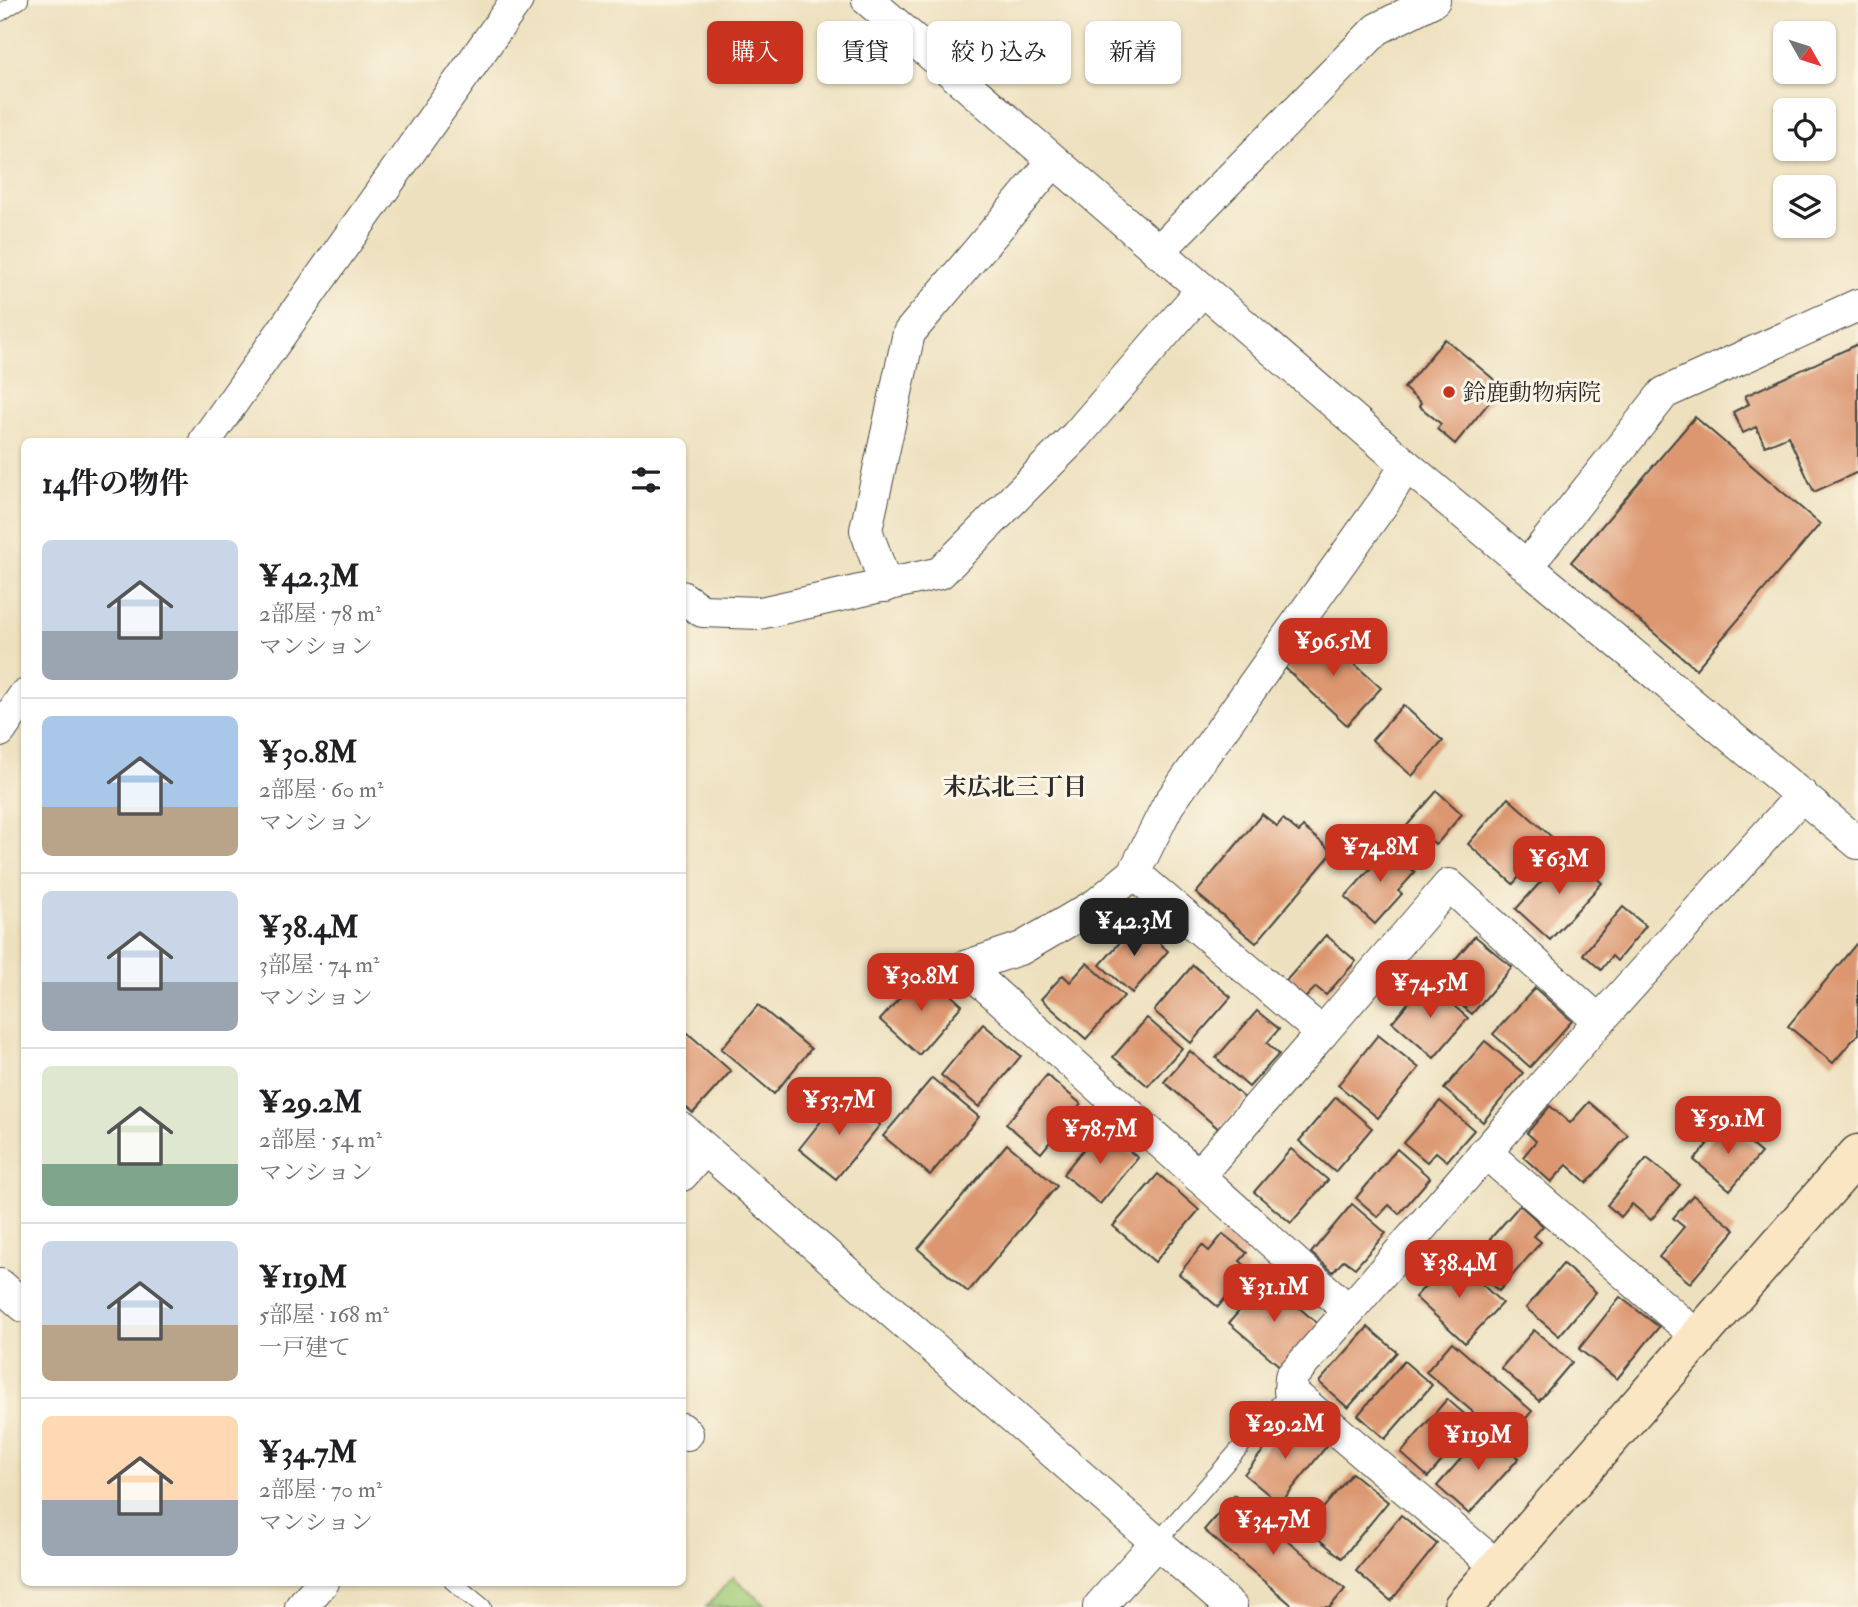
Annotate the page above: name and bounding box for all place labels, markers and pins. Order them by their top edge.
place label: 鈴鹿動物病院 [1463,378,1601,407]
marker: 鈴鹿動物病院 [1441,384,1457,400]
pin: ¥96.5M [1276,618,1390,678]
pin: ¥74.8M [1323,824,1437,884]
pin: ¥63M [1518,836,1600,896]
pin: ¥42.3M [1077,898,1191,958]
pin: ¥30.8M [864,954,978,1013]
pin: ¥74.5M [1373,960,1487,1020]
pin: ¥53.7M [782,1078,896,1137]
pin: ¥59.1M [1671,1096,1785,1156]
pin: ¥78.7M [1043,1106,1157,1166]
pin: ¥38.4M [1402,1240,1516,1300]
pin: ¥31.1M [1217,1264,1331,1324]
pin: ¥29.2M [1228,1402,1342,1461]
pin: ¥119M [1429,1412,1527,1472]
pin: ¥34.7M [1216,1498,1330,1557]

